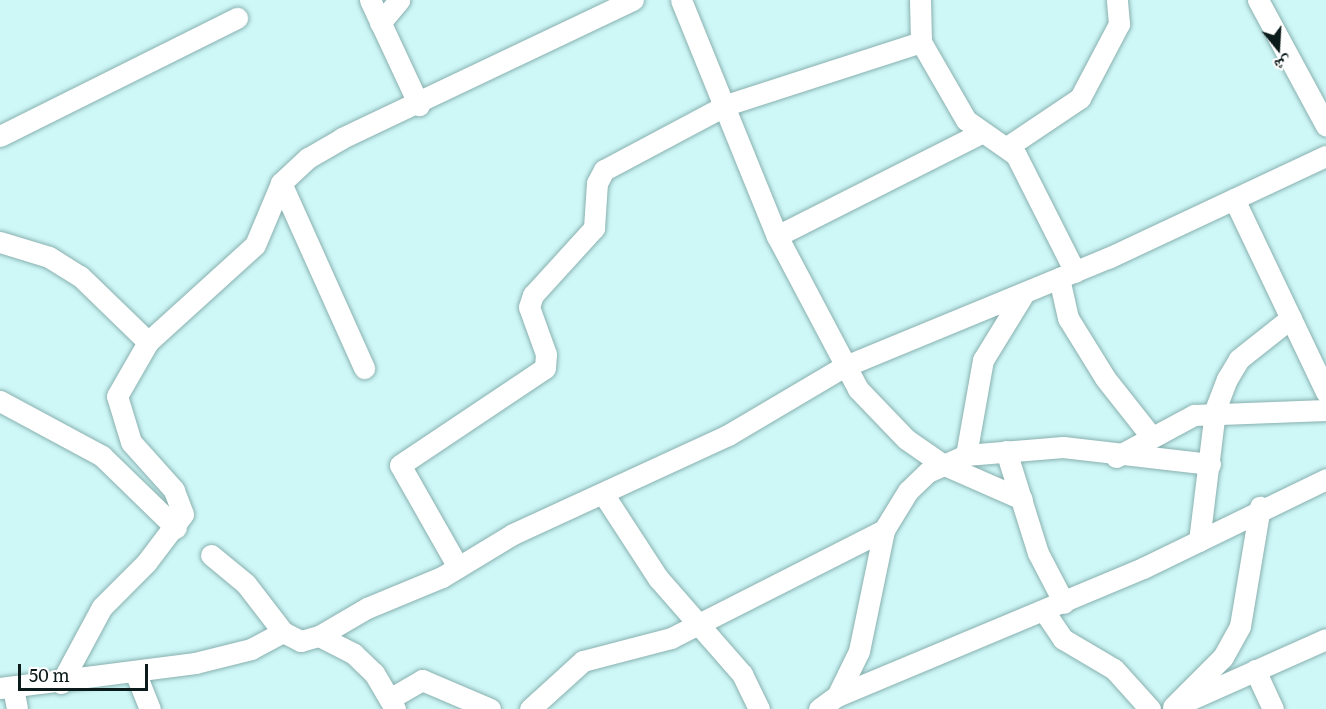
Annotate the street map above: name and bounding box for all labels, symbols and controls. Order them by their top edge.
north arrow [1248,18,1308,78]
text: ش [1272,51,1295,79]
scale bar [21,652,152,690]
text: 50 m [29,661,70,688]

